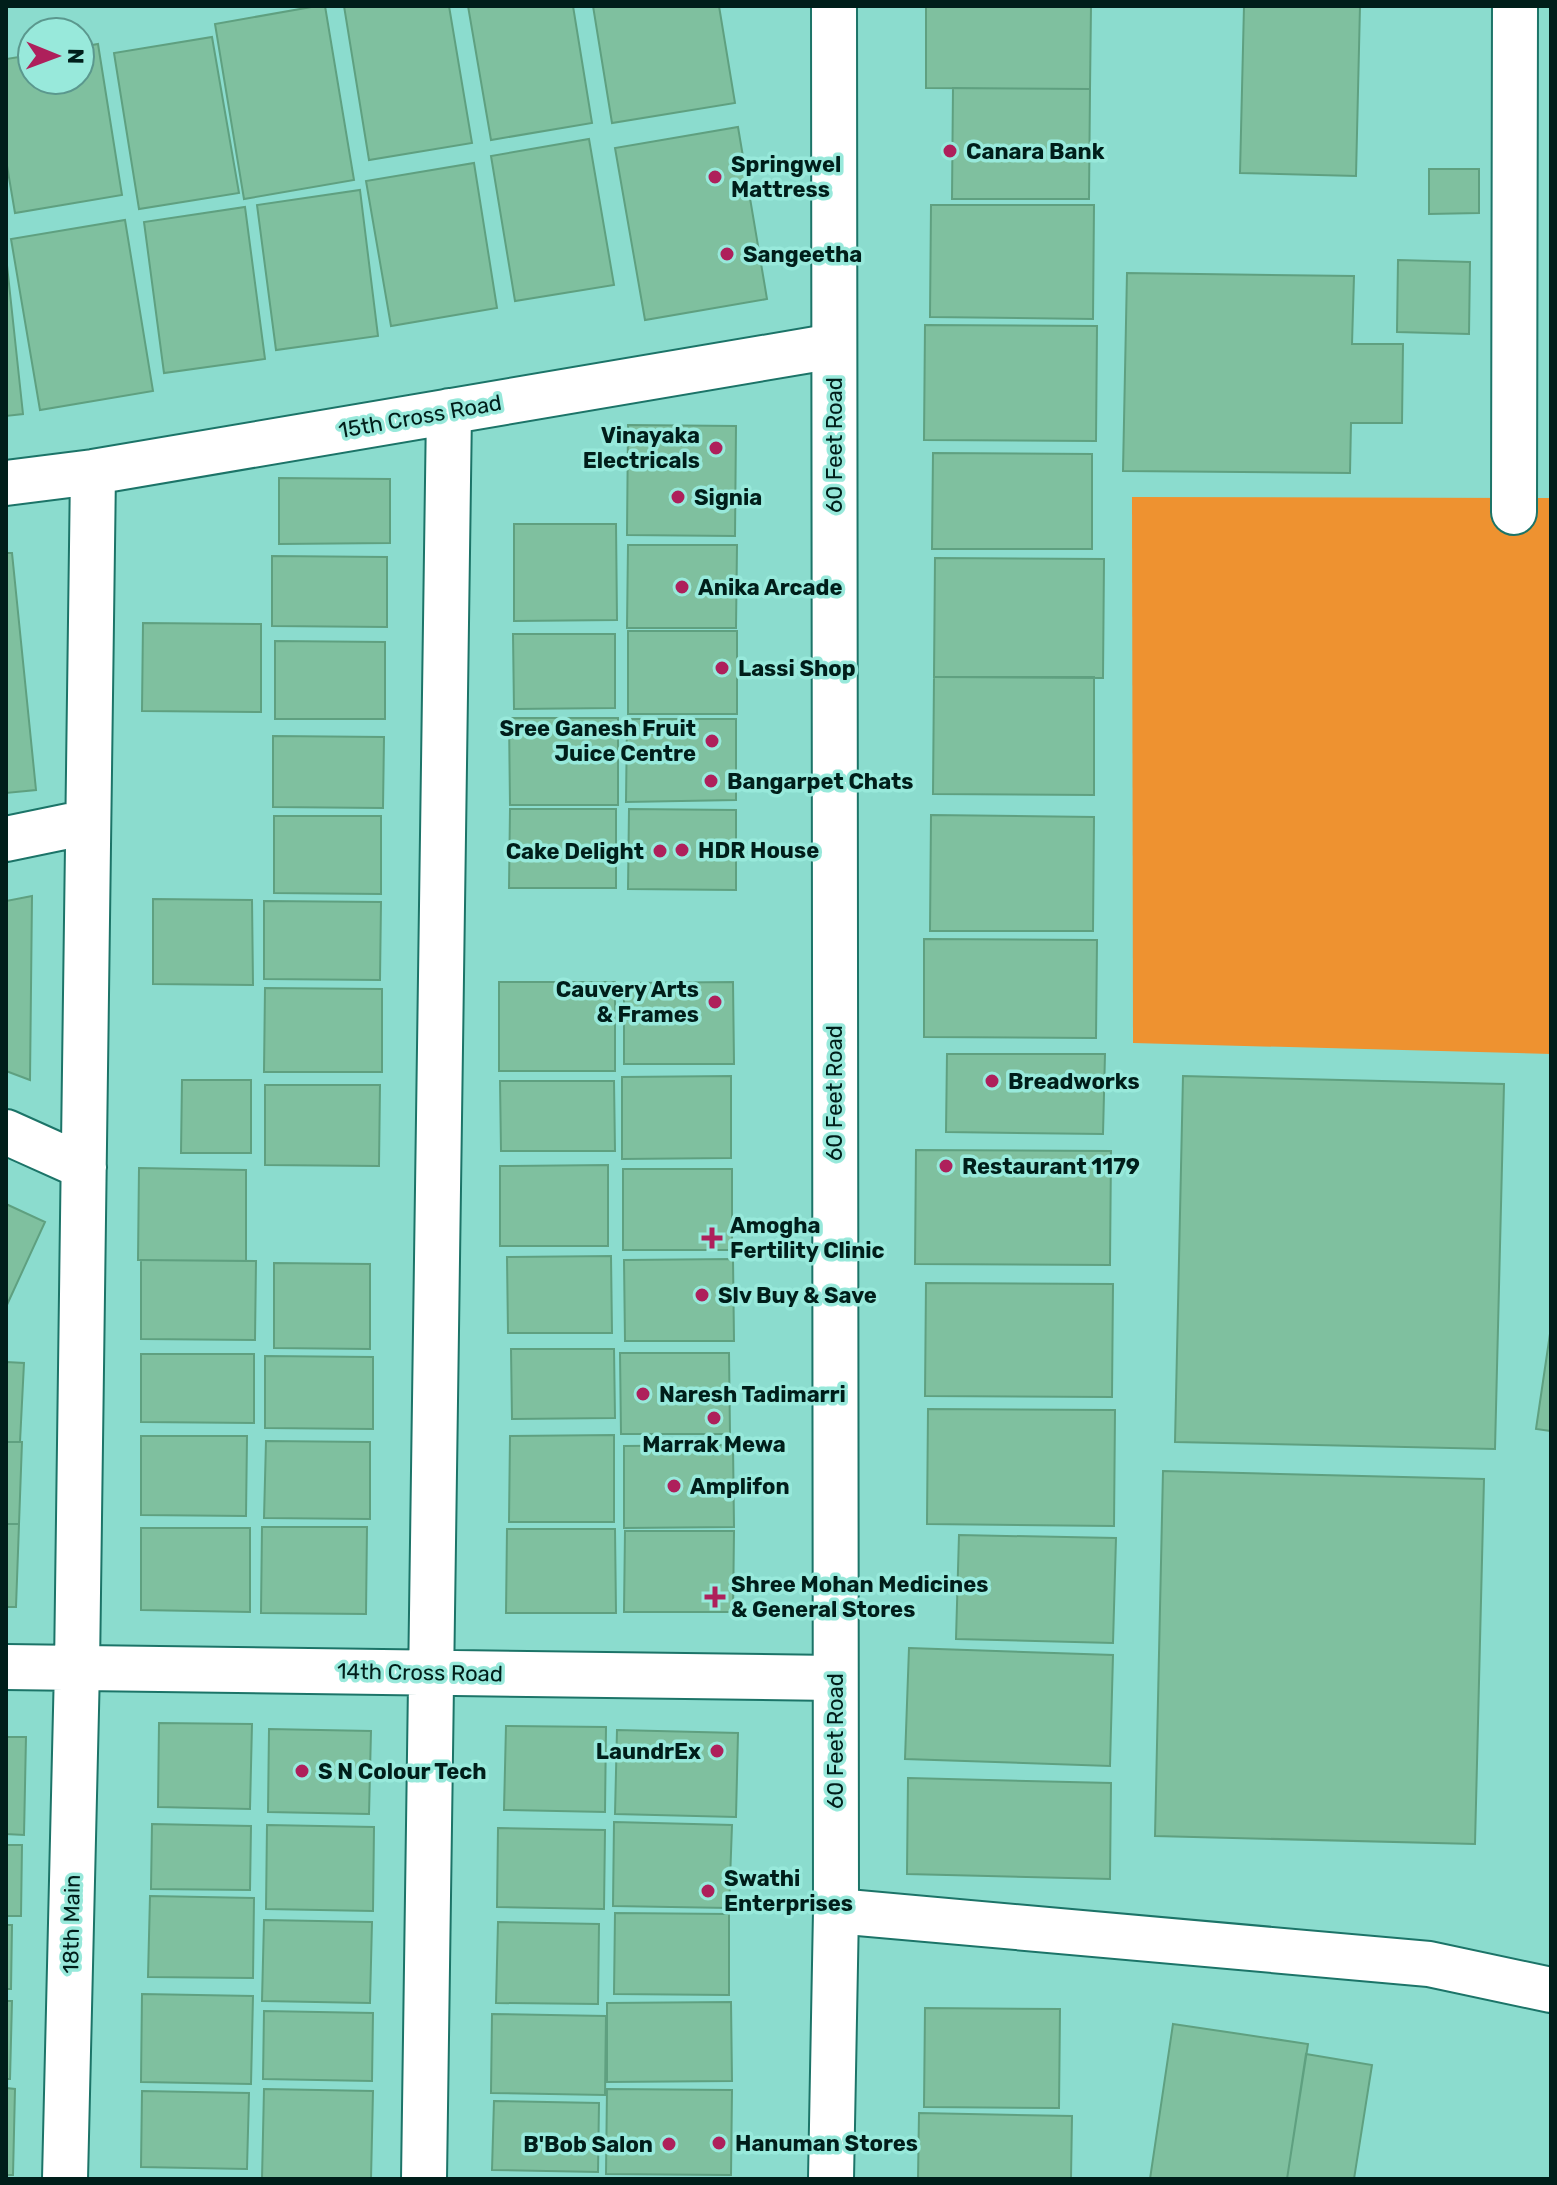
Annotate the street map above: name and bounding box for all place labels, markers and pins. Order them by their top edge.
place label: Canara Bank [966,138,1105,165]
marker: Canara Bank [941,142,959,160]
place label: Springwel Mattress [731,151,841,203]
marker: Springwel Mattress [706,168,724,186]
place label: Sangeetha [743,241,862,268]
marker: Sangeetha [718,245,736,263]
place label: Vinayaka Electricals [583,422,700,474]
marker: Vinayaka Electricals [707,439,725,457]
place label: Signia [694,484,762,511]
marker: Signia [669,488,687,506]
place label: Anika Arcade [698,574,843,601]
marker: Anika Arcade [673,578,691,596]
place label: Lassi Shop [738,655,856,682]
marker: Lassi Shop [713,659,731,677]
place label: Sree Ganesh Fruit Juice Centre [499,715,696,767]
marker: Sree Ganesh Fruit Juice Centre [703,732,721,750]
place label: Bangarpet Chats [727,768,913,795]
marker: Bangarpet Chats [702,772,720,790]
place label: HDR House [698,837,819,864]
place label: Cake Delight [506,838,644,865]
marker: HDR House [673,841,691,859]
marker: Cake Delight [651,842,669,860]
place label: Cauvery Arts & Frames [556,976,699,1028]
marker: Cauvery Arts & Frames [706,993,724,1011]
place label: Breadworks [1008,1068,1140,1095]
marker: Breadworks [983,1072,1001,1090]
place label: Restaurant 1179 [962,1153,1140,1180]
marker: Restaurant 1179 [937,1157,955,1175]
place label: Amogha Fertility Clinic [730,1212,885,1264]
marker: Amogha Fertility Clinic [701,1227,723,1249]
place label: Slv Buy & Save [718,1282,877,1309]
marker: Slv Buy & Save [693,1286,711,1304]
place label: Naresh Tadimarri [659,1381,846,1408]
marker: Naresh Tadimarri [634,1385,652,1403]
marker: Marrak Mewa [705,1409,723,1427]
place label: Marrak Mewa [642,1431,786,1458]
place label: Amplifon [690,1473,790,1500]
marker: Amplifon [665,1477,683,1495]
place label: Shree Mohan Medicines & General Stores [731,1571,988,1623]
marker: Shree Mohan Medicines & General Stores [706,1588,724,1606]
place label: LaundrEx [596,1738,701,1765]
marker: LaundrEx [708,1742,726,1760]
place label: S N Colour Tech [318,1758,487,1785]
marker: S N Colour Tech [293,1762,311,1780]
place label: Swathi Enterprises [724,1865,853,1917]
marker: Swathi Enterprises [699,1882,717,1900]
place label: Hanuman Stores [735,2130,918,2157]
place label: B'Bob Salon [523,2131,653,2158]
marker: Hanuman Stores [710,2134,728,2152]
marker: B'Bob Salon [660,2135,678,2153]

